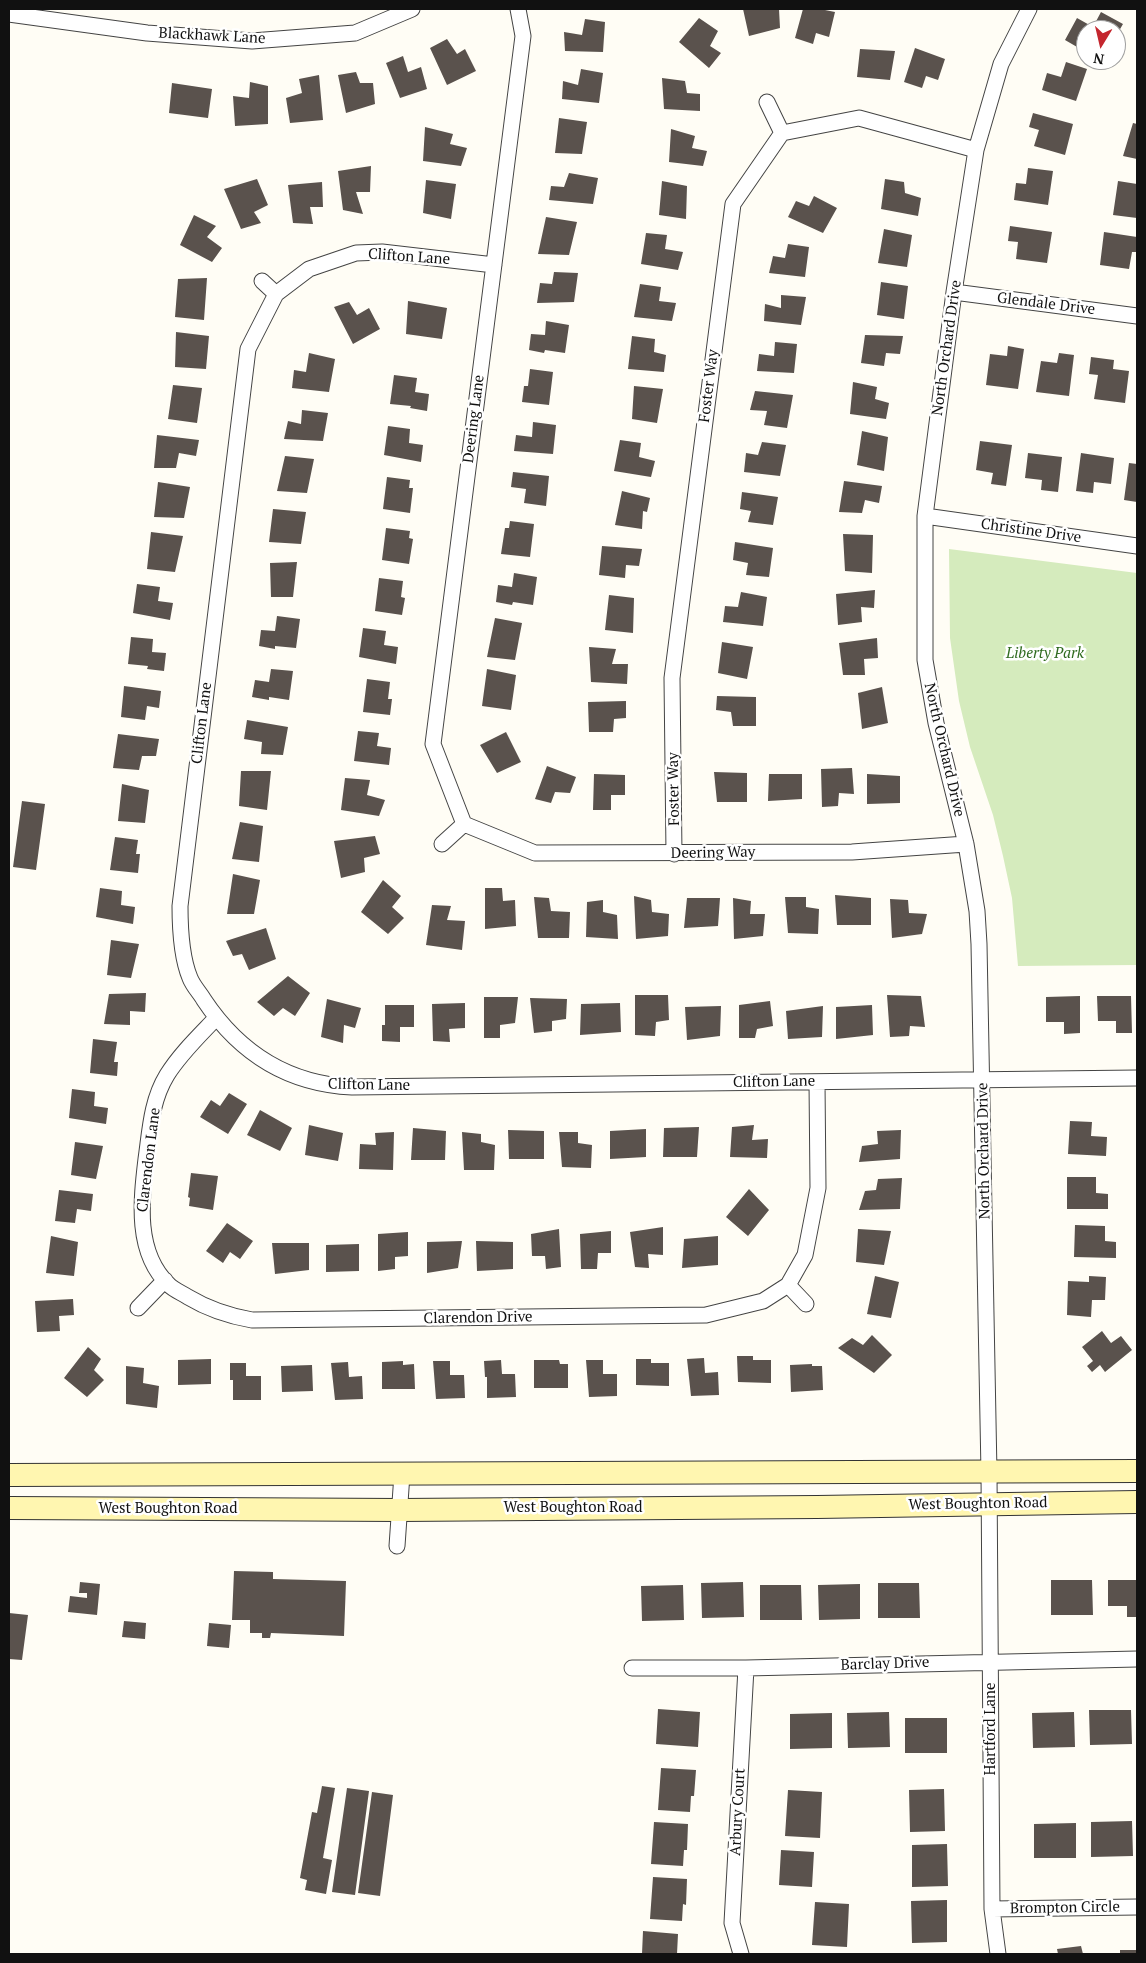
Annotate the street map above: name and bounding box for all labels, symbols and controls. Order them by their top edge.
north arrow [1076,20,1126,70]
street label: Blackhawk Lane [158,24,266,48]
text: N [1092,49,1105,70]
street label: Clifton Lane [367,245,451,269]
street label: North Orchard Drive [929,279,965,417]
street label: Glendale Drive [996,289,1096,319]
street label: Foster Way [696,348,722,424]
street label: Deering Lane [460,374,488,464]
street label: Christine Drive [980,515,1082,547]
park label: Liberty Park [1006,645,1084,663]
street label: Clifton Lane [188,681,216,765]
street label: North Orchard Drive [920,681,968,819]
street label: Foster Way [664,752,684,826]
street label: Deering Way [671,843,755,863]
street label: Clifton Lane [733,1072,815,1092]
street label: Clifton Lane [328,1075,410,1095]
street label: North Orchard Drive [974,1082,994,1220]
street label: Clarendon Lane [134,1107,164,1213]
street label: Clarendon Drive [423,1308,533,1328]
street label: West Boughton Road [908,1494,1048,1514]
street label: West Boughton Road [504,1499,642,1517]
street label: West Boughton Road [99,1500,237,1518]
street label: Barclay Drive [840,1653,930,1675]
street label: Hartford Lane [982,1683,1000,1775]
street label: Arbury Court [727,1768,749,1856]
street label: Brompton Circle [1010,1898,1120,1918]

